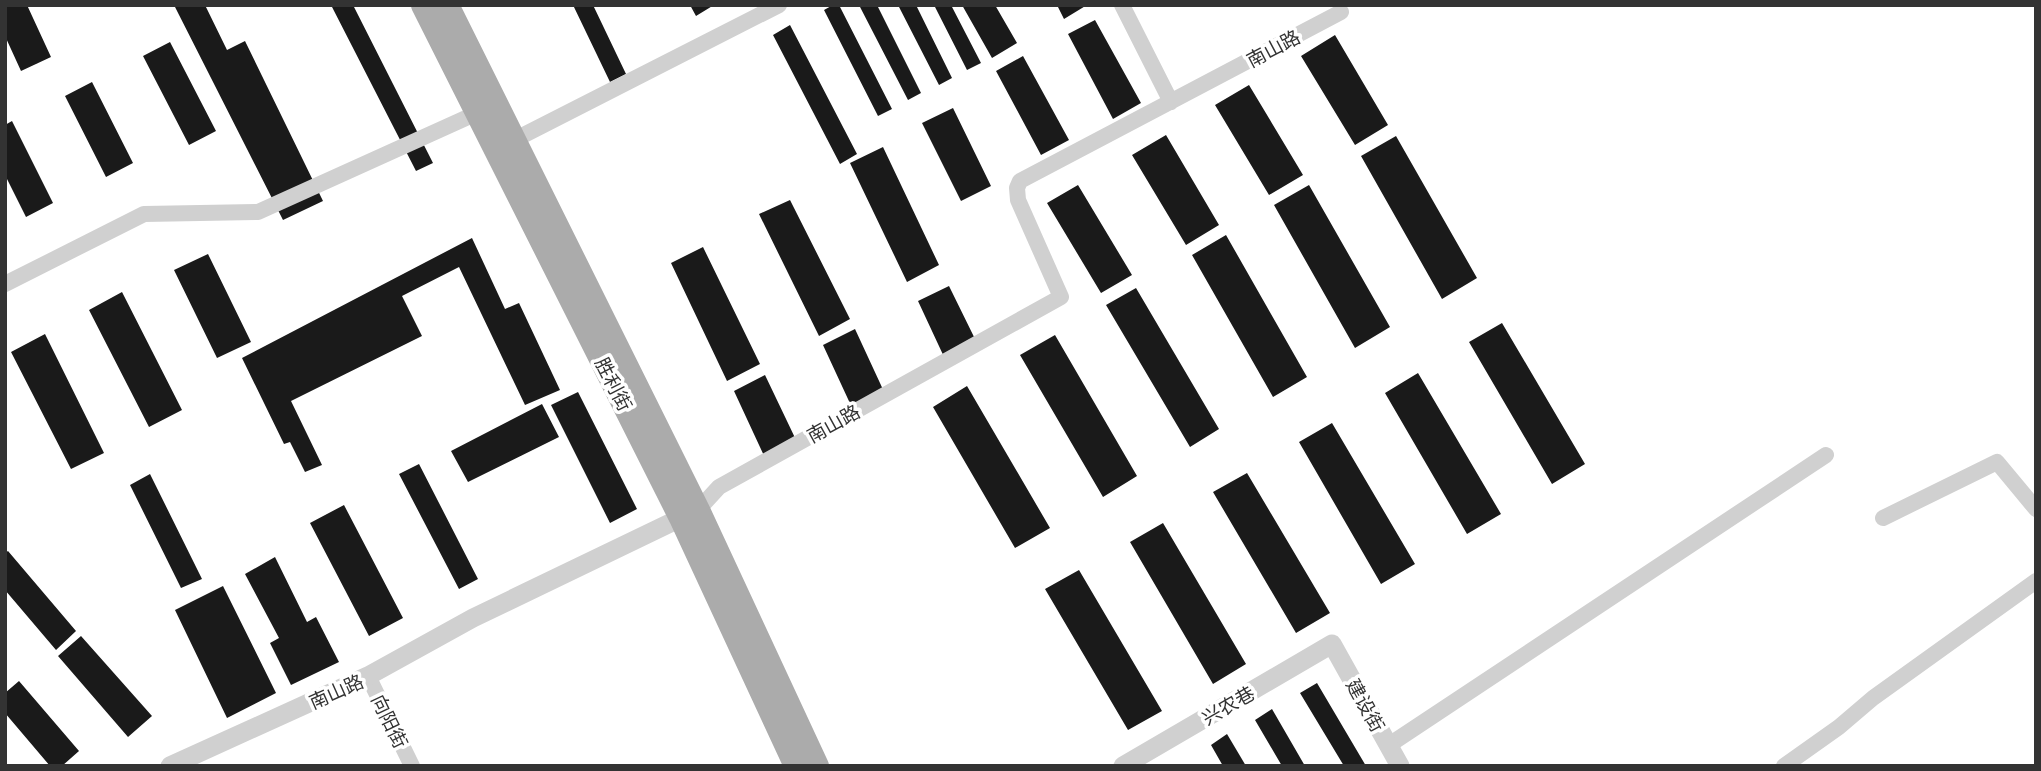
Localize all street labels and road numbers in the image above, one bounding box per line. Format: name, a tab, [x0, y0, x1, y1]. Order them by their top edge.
street label: 南山路	[1242, 24, 1304, 72]
street label: 胜利街	[591, 353, 637, 415]
street label: 南山路	[802, 399, 864, 447]
street label: 南山路	[305, 669, 367, 713]
street label: 建设街	[1342, 674, 1390, 736]
street label: 兴农巷	[1198, 681, 1258, 729]
street label: 向阳街	[367, 690, 413, 752]

